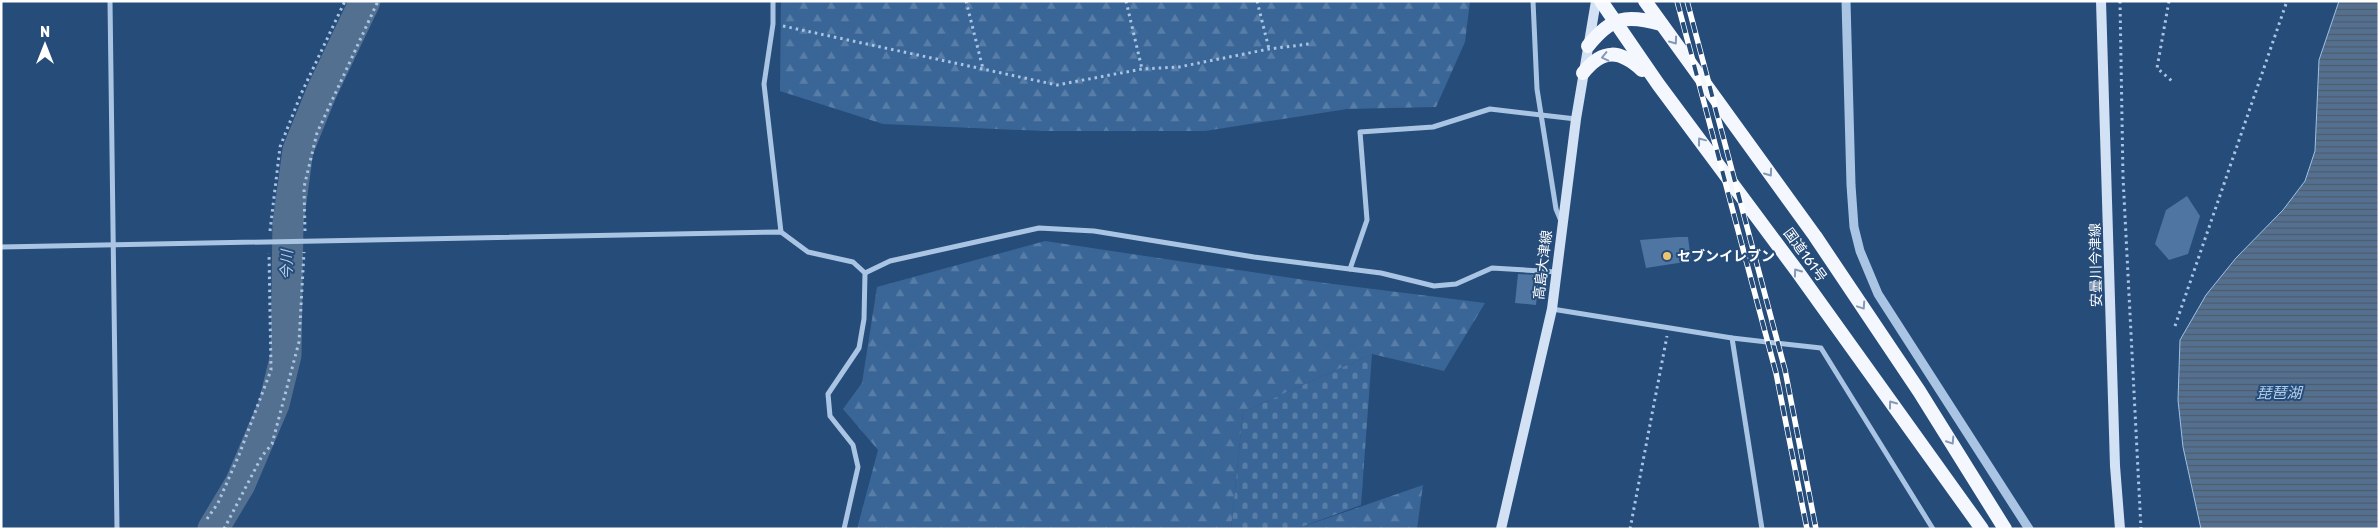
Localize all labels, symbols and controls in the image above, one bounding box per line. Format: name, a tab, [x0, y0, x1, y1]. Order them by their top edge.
north arrow	[20, 20, 70, 70]
text: N	[40, 24, 50, 41]
one-way arrow	[1668, 35, 1677, 45]
one-way arrow	[1601, 51, 1609, 62]
one-way arrow	[1698, 138, 1706, 147]
one-way arrow	[1763, 167, 1772, 176]
street label: 安曇川今津線	[2087, 223, 2105, 307]
street label: 国道161号	[1780, 225, 1830, 285]
street label: 高島大津線	[1530, 229, 1556, 301]
water label: 今川	[278, 248, 296, 280]
place label: セブンイレブン	[1677, 248, 1775, 265]
marker: セブンイレブン	[1661, 250, 1673, 262]
one-way arrow	[1794, 268, 1803, 278]
one-way arrow	[1855, 301, 1865, 310]
water label: 琵琶湖	[2256, 384, 2303, 402]
one-way arrow	[1889, 400, 1898, 410]
one-way arrow	[1945, 436, 1955, 445]

